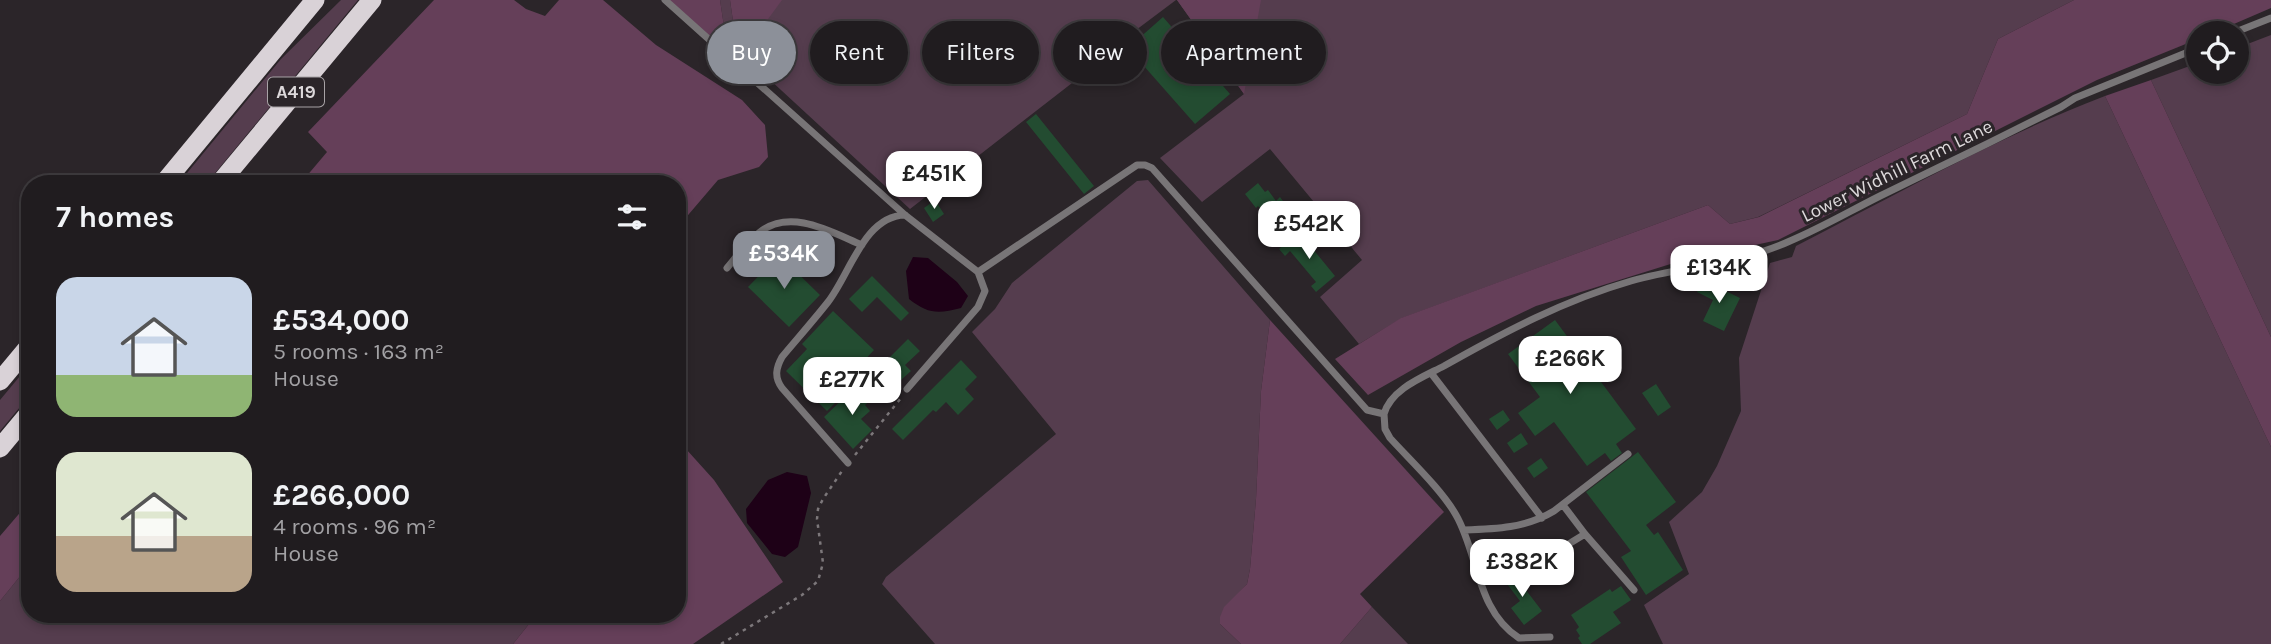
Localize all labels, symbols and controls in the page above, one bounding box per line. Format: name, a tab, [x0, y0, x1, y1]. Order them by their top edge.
chip: Buy	[707, 21, 796, 84]
chip: Rent	[810, 21, 908, 84]
chip: Filters	[922, 21, 1039, 84]
chip: New	[1053, 21, 1147, 84]
chip: Apartment	[1161, 21, 1326, 84]
map controls	[2186, 21, 2249, 84]
button: locate	[2186, 21, 2249, 84]
road number: A419	[268, 78, 324, 106]
street label: Lower Widhill Farm Lane	[1798, 115, 1996, 227]
pin: £451K	[885, 152, 983, 211]
text: £451K	[902, 160, 966, 187]
icon: filters	[613, 198, 651, 236]
text: 7 homes	[56, 199, 174, 235]
pin: £542K	[1260, 202, 1358, 261]
text: £542K	[1274, 210, 1344, 237]
pin: £534K	[735, 232, 833, 291]
text: £534K	[749, 240, 819, 267]
pin: £134K	[1670, 246, 1768, 305]
text: £134K	[1686, 254, 1752, 281]
text: £534,000	[273, 302, 410, 338]
icon: home	[112, 305, 196, 389]
pin: £266K	[1521, 336, 1619, 396]
text: 5 rooms · 163 m²	[273, 338, 444, 365]
text: £266K	[1535, 345, 1605, 372]
pin: £277K	[803, 358, 901, 417]
text: House	[273, 365, 339, 392]
text: £277K	[819, 366, 885, 393]
text: £266,000	[273, 477, 410, 513]
icon: home	[112, 480, 196, 564]
text: 4 rooms · 96 m²	[273, 513, 436, 540]
text: House	[273, 540, 339, 567]
pin: £382K	[1473, 540, 1571, 599]
text: £382K	[1486, 548, 1558, 575]

